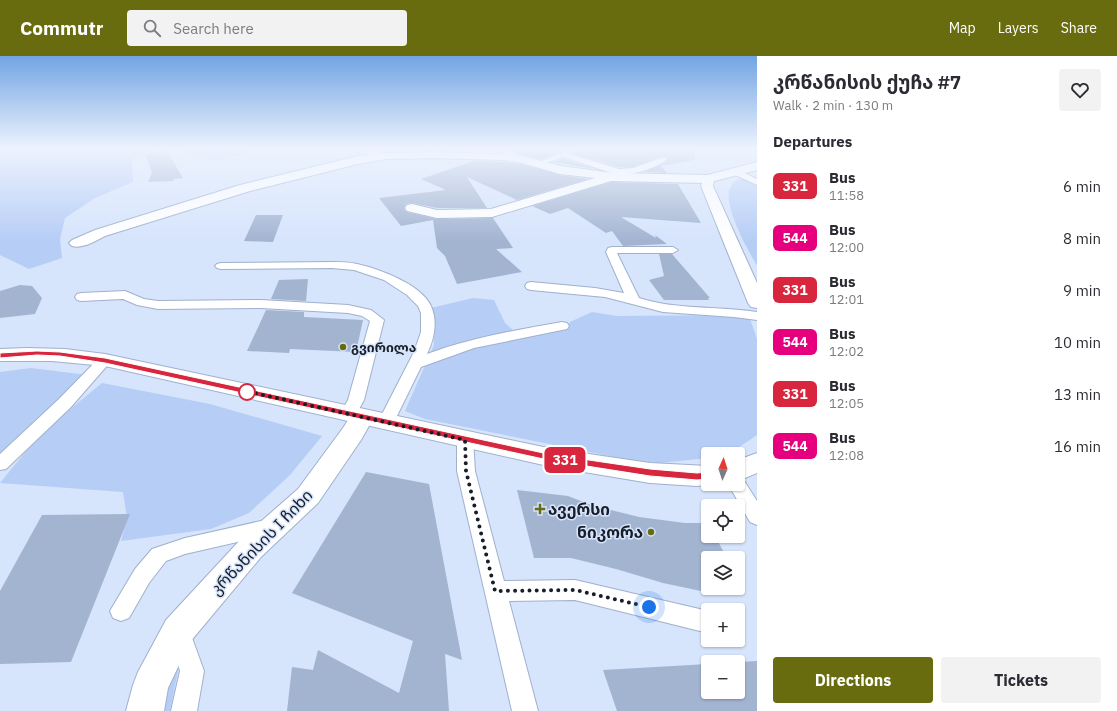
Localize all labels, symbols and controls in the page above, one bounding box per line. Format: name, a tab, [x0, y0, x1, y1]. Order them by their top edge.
search box	[127, 10, 407, 46]
text: Commutr	[20, 16, 103, 40]
icon: search	[141, 17, 163, 39]
text: Search here	[173, 19, 254, 38]
text: Map	[949, 19, 976, 37]
text: Layers	[998, 19, 1039, 37]
text: Share	[1061, 19, 1097, 37]
button: heart	[1059, 69, 1101, 111]
text: კრწანისის ქუჩა #7	[773, 70, 961, 94]
text: Walk · 2 min · 130 m	[773, 97, 893, 114]
text: Departures	[773, 132, 852, 151]
text: Bus	[829, 168, 856, 187]
text: 331	[782, 177, 808, 195]
text: 6 min	[1063, 177, 1101, 196]
text: 11:58	[829, 187, 864, 204]
text: Bus	[829, 220, 856, 239]
text: 544	[782, 229, 808, 247]
text: 8 min	[1063, 229, 1101, 248]
text: 12:00	[829, 239, 864, 256]
text: Bus	[829, 272, 856, 291]
text: 331	[782, 281, 808, 299]
text: 9 min	[1063, 281, 1101, 300]
text: 12:01	[829, 291, 864, 308]
text: Bus	[829, 324, 856, 343]
text: 544	[782, 333, 808, 351]
text: 10 min	[1054, 333, 1101, 352]
place label: გვირილა	[351, 339, 416, 356]
marker: გვირილა	[338, 342, 348, 352]
text: 12:02	[829, 343, 864, 360]
text: Bus	[829, 376, 856, 395]
unlabelled marker	[238, 383, 256, 401]
text: 331	[782, 385, 808, 403]
text: 13 min	[1054, 385, 1101, 404]
text: 12:05	[829, 395, 864, 412]
text: Bus	[829, 428, 856, 447]
text: 544	[782, 437, 808, 455]
text: 16 min	[1054, 437, 1101, 456]
line badge: 331	[542, 447, 588, 473]
north arrow	[701, 447, 745, 491]
map controls	[701, 447, 745, 699]
text: 12:08	[829, 447, 864, 464]
text: 331	[552, 451, 578, 469]
street label: კრწანისის I ჩიხი	[205, 485, 317, 599]
place label: ავერსი	[548, 499, 610, 519]
button: locate	[701, 499, 745, 543]
marker: ავერსი	[535, 504, 545, 514]
place label: ნიკორა	[577, 522, 643, 542]
marker: ნიკორა	[646, 527, 656, 537]
button: layers	[701, 551, 745, 595]
your location	[639, 597, 659, 617]
button: +	[701, 603, 745, 647]
button: −	[701, 655, 745, 699]
button: Directions	[773, 657, 933, 703]
button: Tickets	[941, 657, 1101, 703]

